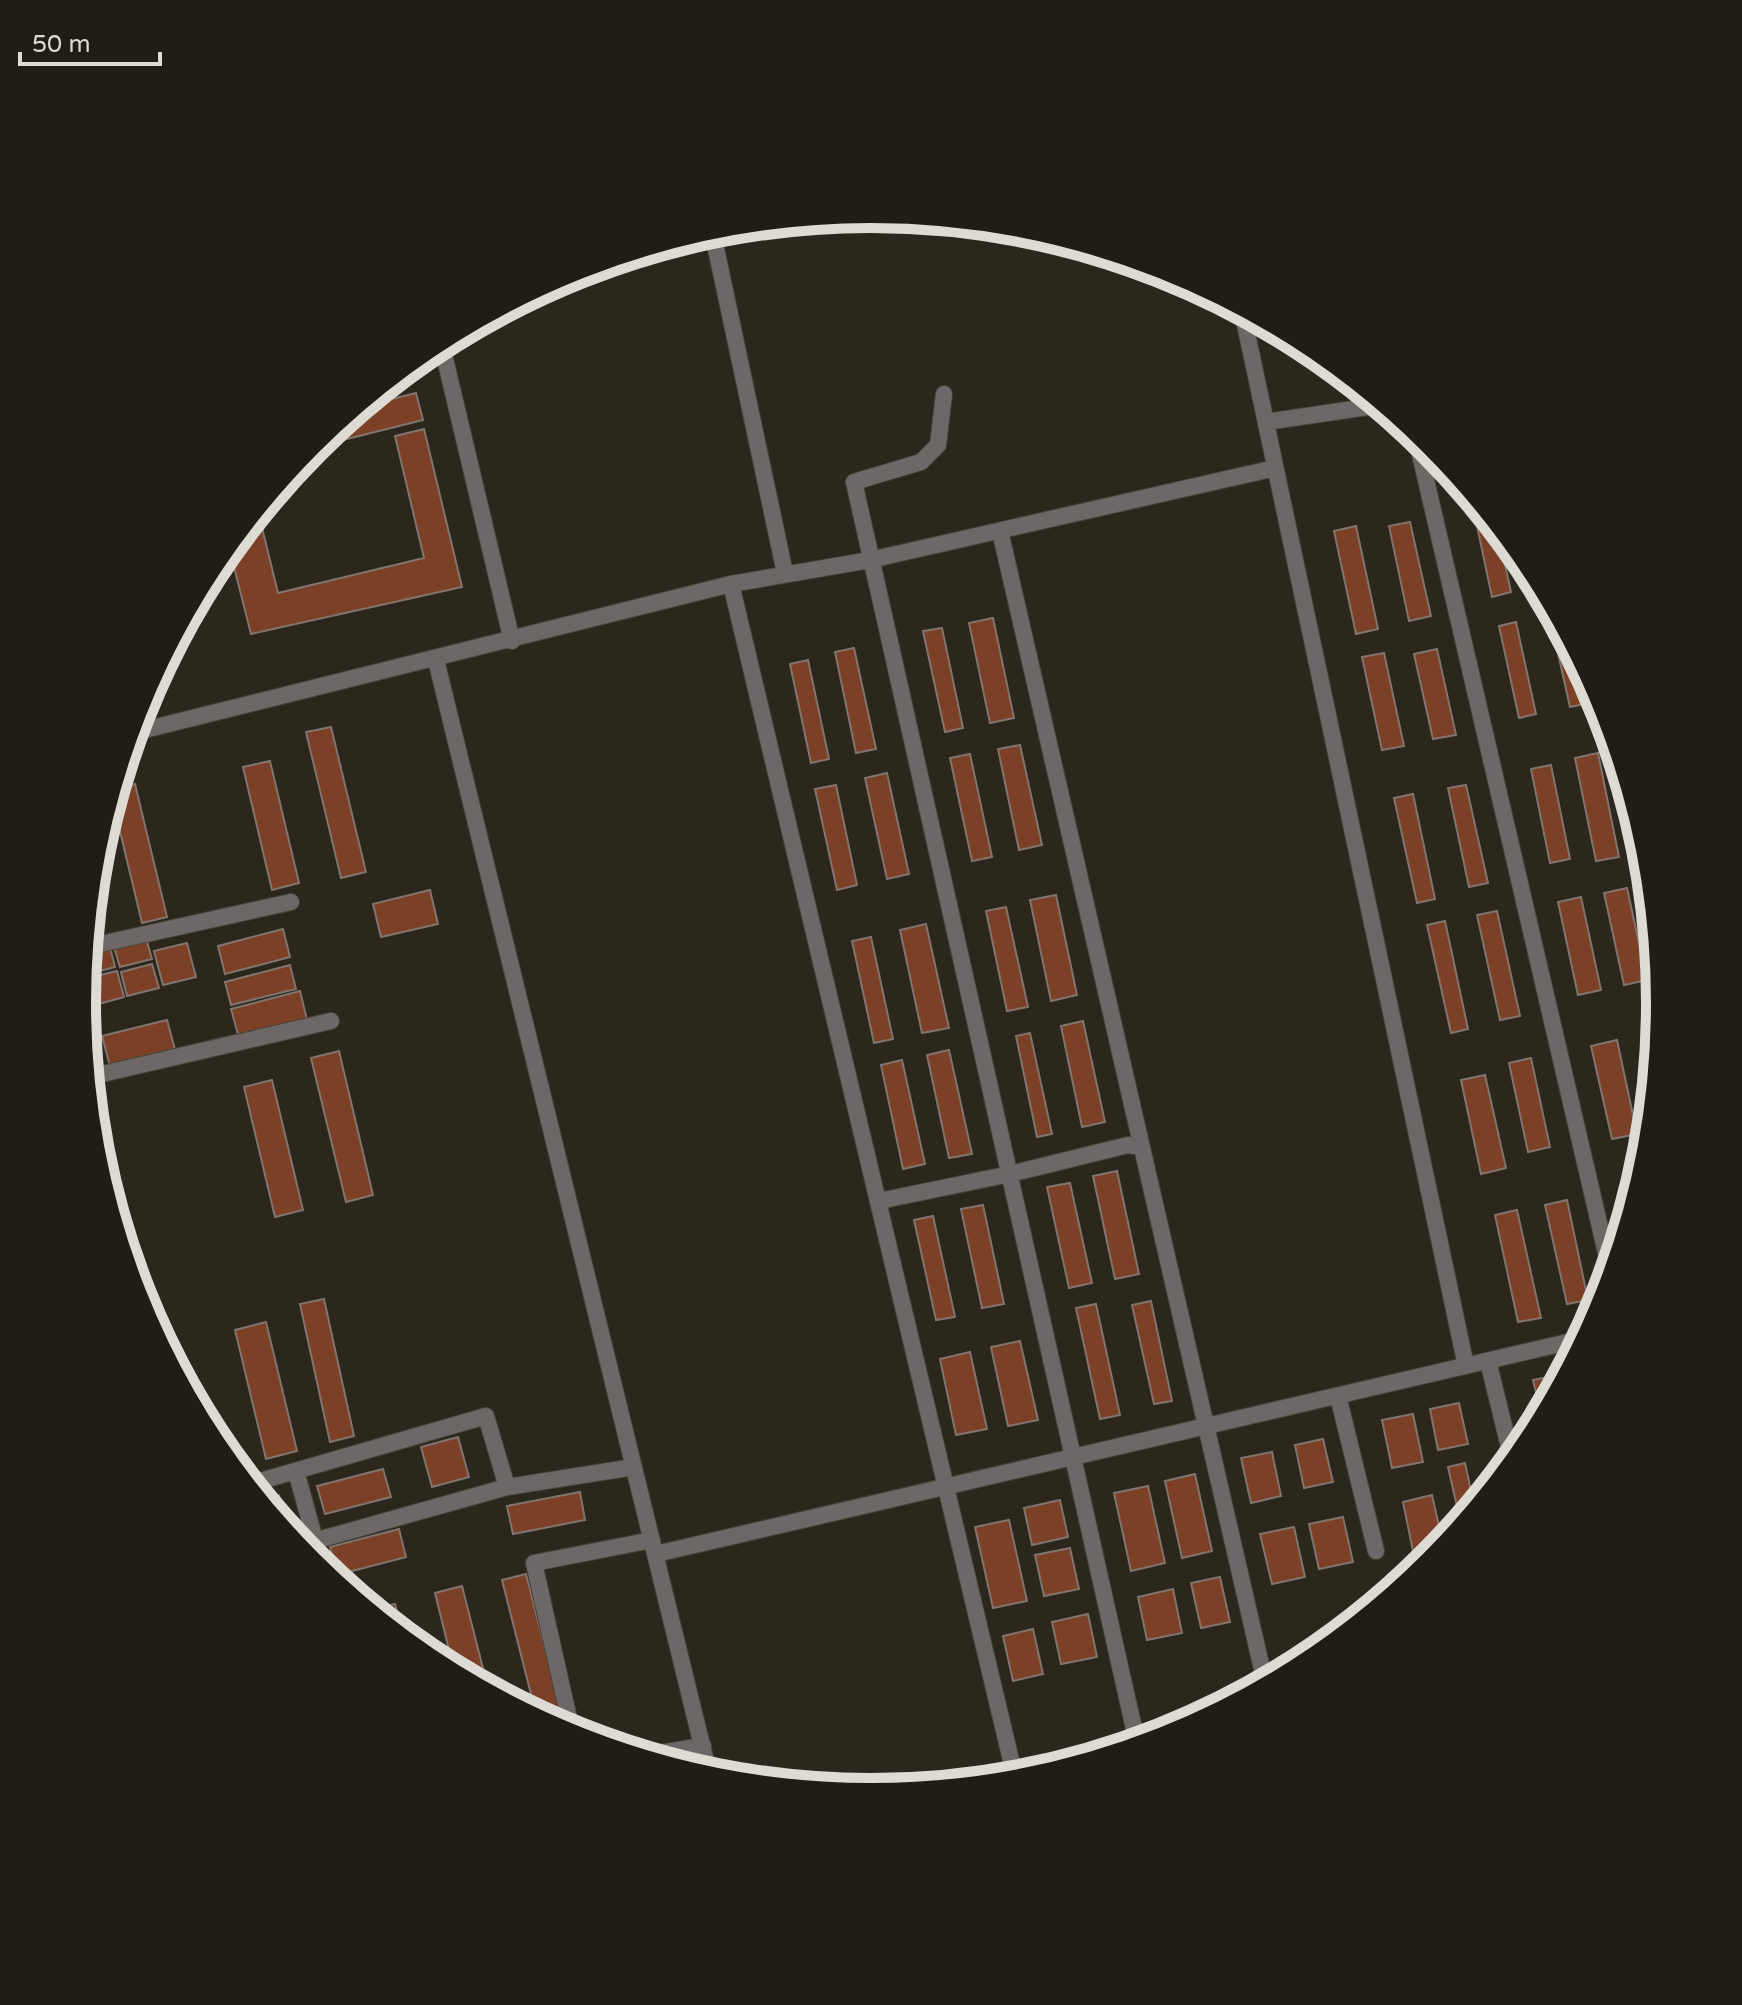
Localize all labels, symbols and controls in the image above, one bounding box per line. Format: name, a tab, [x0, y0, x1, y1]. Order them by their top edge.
scale bar	[20, 16, 160, 66]
text: 50 m	[32, 30, 90, 59]

